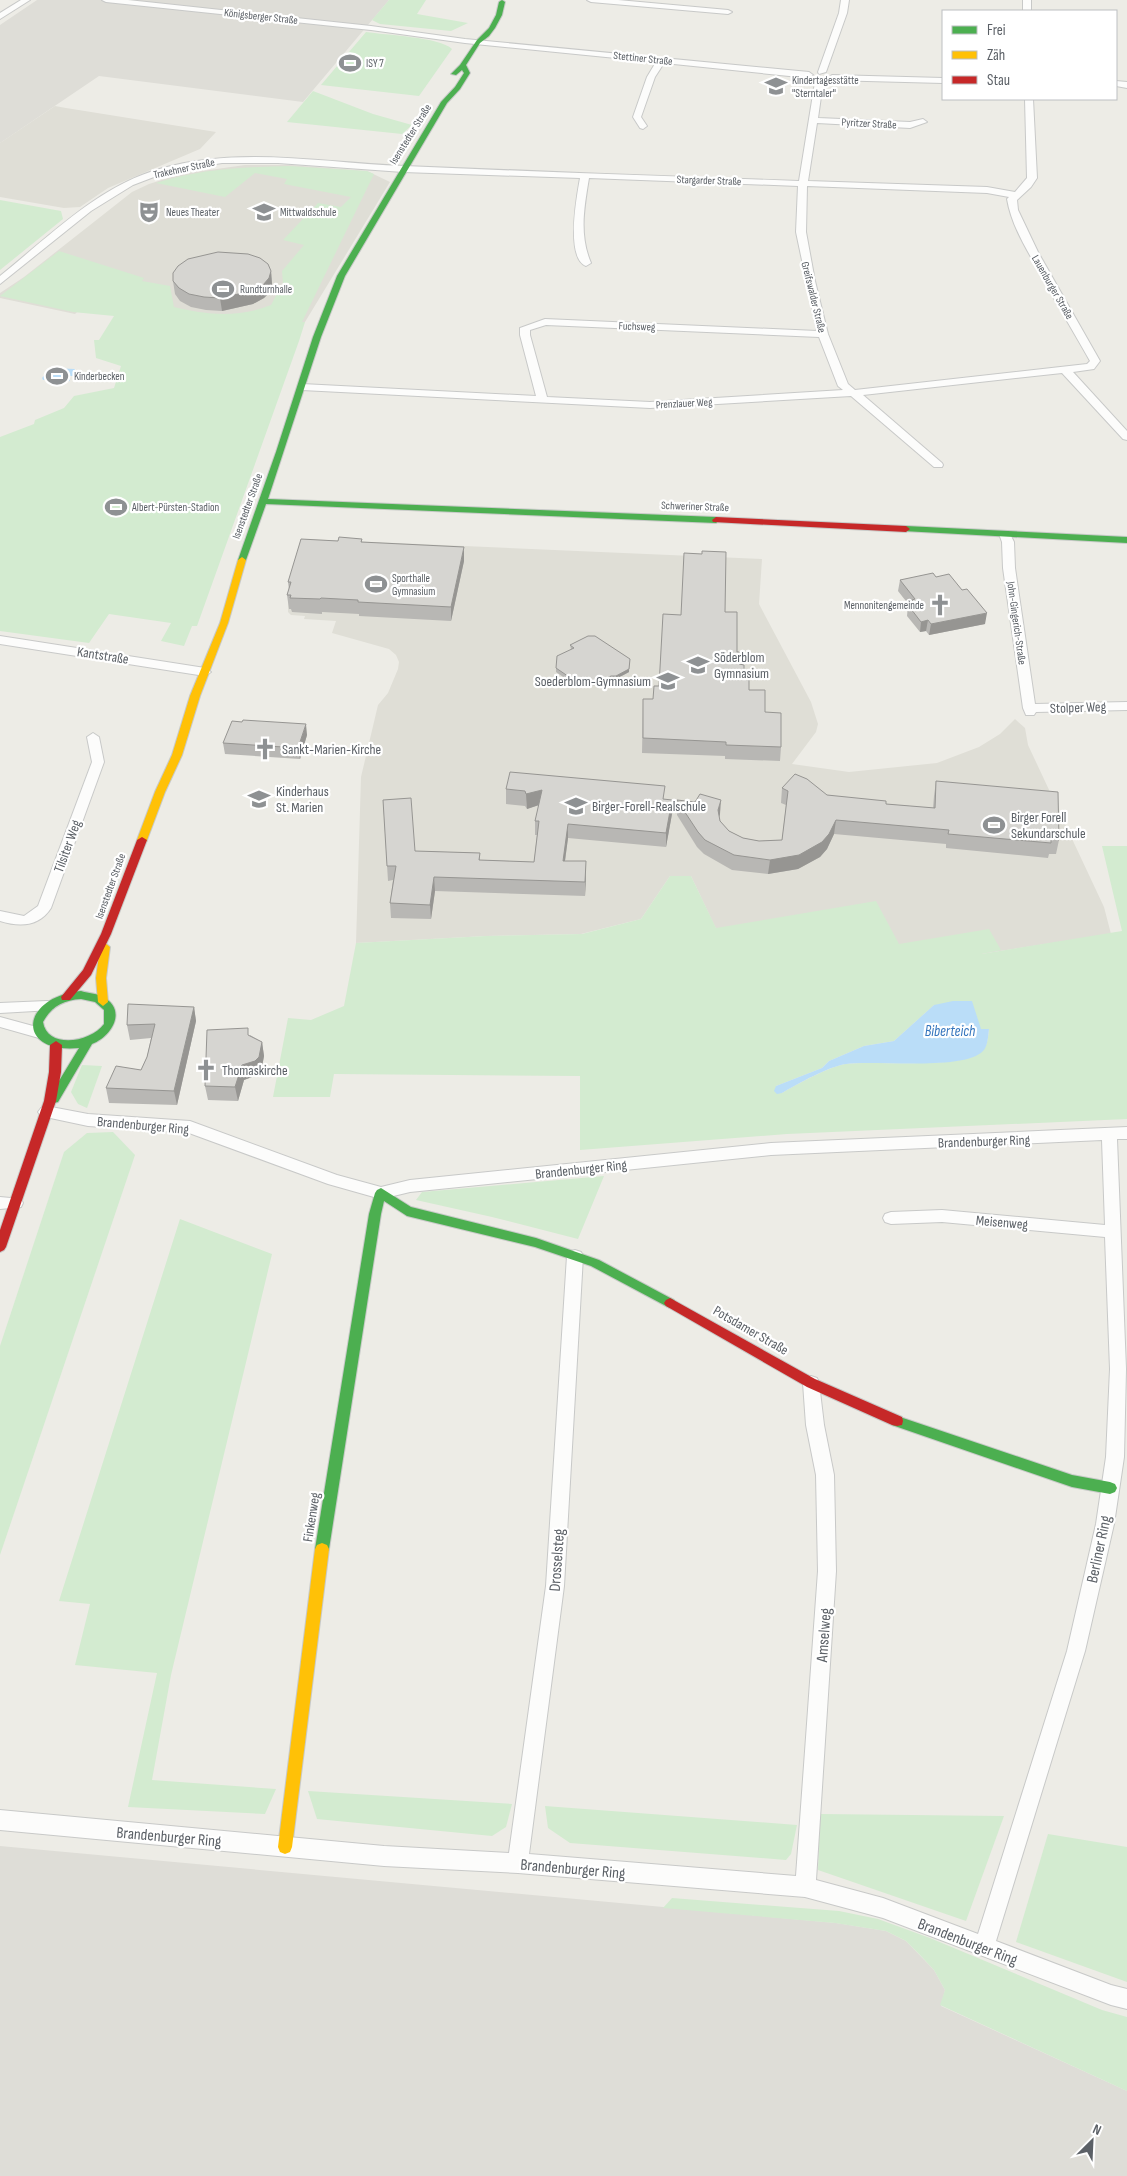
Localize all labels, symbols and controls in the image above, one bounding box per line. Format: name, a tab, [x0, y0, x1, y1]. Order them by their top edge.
street label: Königsberger Straße	[223, 6, 299, 27]
legend	[942, 10, 1117, 100]
text: Frei	[987, 21, 1006, 40]
text: Zäh	[987, 46, 1005, 65]
street label: Stettiner Straße	[613, 49, 673, 68]
sports icon: ISY 7	[337, 50, 363, 76]
place label: ISY 7	[366, 57, 384, 70]
text: Stau	[987, 71, 1010, 90]
school or university icon: Kindertagesstätte "Sterntaler"	[763, 73, 789, 99]
place label: Kindertagesstätte "Sterntaler"	[792, 74, 859, 100]
street label: Isenstedter Straße	[387, 102, 434, 167]
street label: Pyritzer Straße	[841, 116, 897, 131]
street label: Trakehner Straße	[152, 156, 216, 181]
street label: Stargarder Straße	[676, 173, 742, 188]
theatre icon: Neues Theater	[136, 199, 162, 225]
school or university icon: Mittwaldschule	[251, 199, 277, 225]
place label: Neues Theater	[166, 206, 219, 219]
place label: Mittwaldschule	[280, 206, 336, 219]
street label: Lauenburger Straße	[1029, 253, 1076, 322]
street label: Greifswalder Straße	[798, 260, 829, 334]
sports icon: Rundturnhalle	[210, 276, 236, 302]
place label: Rundturnhalle	[240, 283, 292, 296]
street label: Fuchsweg	[618, 319, 656, 334]
sports icon: Kinderbecken	[44, 363, 70, 389]
place label: Kinderbecken	[74, 370, 125, 383]
street label: Prenzlauer Weg	[655, 395, 713, 411]
street label: Isenstedter Straße	[230, 472, 265, 541]
sports icon: Albert-Pürsten-Stadion	[103, 494, 129, 520]
street label: Schweriner Straße	[661, 499, 729, 514]
place label: Albert-Pürsten-Stadion	[131, 501, 220, 514]
sports icon: Sporthalle Gymnasium	[363, 571, 389, 597]
place label: Sporthalle Gymnasium	[392, 572, 435, 598]
street label: John-Gingerich-Straße	[1004, 580, 1029, 666]
church icon: Mennonitengemeinde	[927, 592, 953, 618]
place label: Mennonitengemeinde	[844, 599, 924, 612]
street label: Kantstraße	[76, 643, 130, 668]
place label: Söderblom Gymnasium	[714, 649, 769, 682]
school or university icon: Söderblom Gymnasium	[685, 652, 711, 678]
school or university icon: Soederblom-Gymnasium	[655, 668, 681, 694]
place label: Soederblom-Gymnasium	[535, 673, 651, 690]
street label: Stolper Weg	[1050, 698, 1107, 717]
church icon: Sankt-Marien-Kirche	[252, 736, 278, 762]
place label: Sankt-Marien-Kirche	[282, 741, 381, 758]
place label: Kinderhaus St. Marien	[276, 783, 329, 816]
school or university icon: Kinderhaus St. Marien	[246, 786, 272, 812]
school or university icon: Birger-Forell-Realschule	[563, 793, 589, 819]
place label: Birger-Forell-Realschule	[592, 798, 706, 815]
place label: Birger Forell Sekundarschule	[1011, 809, 1086, 842]
sports icon: Birger Forell Sekundarschule	[981, 812, 1007, 838]
street label: Tilsiter Weg	[50, 817, 85, 875]
street label: Isenstedter Straße	[93, 852, 128, 921]
water label: Biberteich	[925, 1022, 975, 1041]
church icon: Thomaskirche	[193, 1057, 219, 1083]
place label: Thomaskirche	[222, 1062, 288, 1079]
street label: Brandenburger Ring	[96, 1113, 190, 1138]
street label: Brandenburger Ring	[938, 1131, 1031, 1152]
street label: Brandenburger Ring	[534, 1156, 628, 1183]
street label: Meisenweg	[975, 1212, 1029, 1233]
street label: Potsdamer Straße	[710, 1302, 791, 1359]
street label: Finkenweg	[299, 1491, 324, 1543]
street label: Berliner Ring	[1083, 1514, 1116, 1585]
street label: Drosselsteg	[546, 1528, 569, 1592]
street label: Amselweg	[813, 1607, 836, 1664]
street label: Brandenburger Ring	[116, 1823, 222, 1852]
street label: Brandenburger Ring	[520, 1855, 626, 1884]
street label: Brandenburger Ring	[915, 1915, 1020, 1970]
north arrow	[1067, 2116, 1117, 2166]
text: N	[1090, 2120, 1104, 2139]

